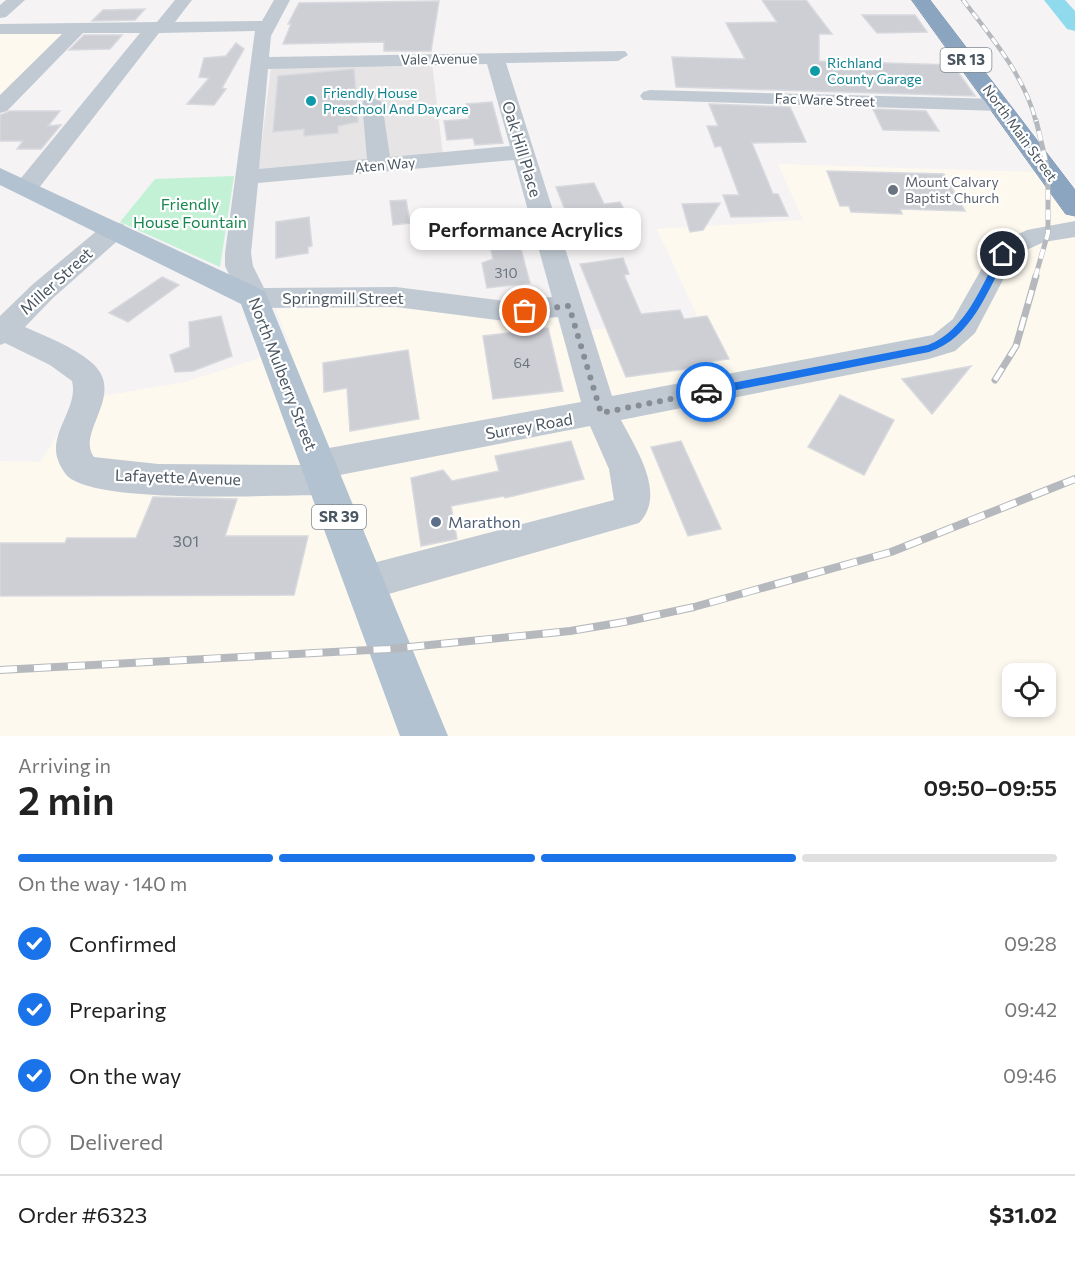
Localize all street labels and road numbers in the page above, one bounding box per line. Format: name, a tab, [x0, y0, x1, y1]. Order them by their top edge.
road number: SR 13	[940, 48, 992, 72]
street label: Vale Avenue	[401, 49, 477, 68]
street label: North Main Street	[980, 81, 1061, 185]
street label: Fac Ware Street	[774, 89, 876, 110]
street label: Oak Hill Place	[499, 99, 546, 199]
street label: Aten Way	[354, 153, 416, 176]
street label: Miller Street	[16, 243, 96, 318]
street label: Springmill Street	[282, 288, 404, 307]
street label: North Mulberry Street	[246, 295, 322, 453]
street label: Surrey Road	[484, 409, 574, 442]
street label: Lafayette Avenue	[115, 465, 241, 488]
road number: SR 39	[312, 505, 366, 529]

